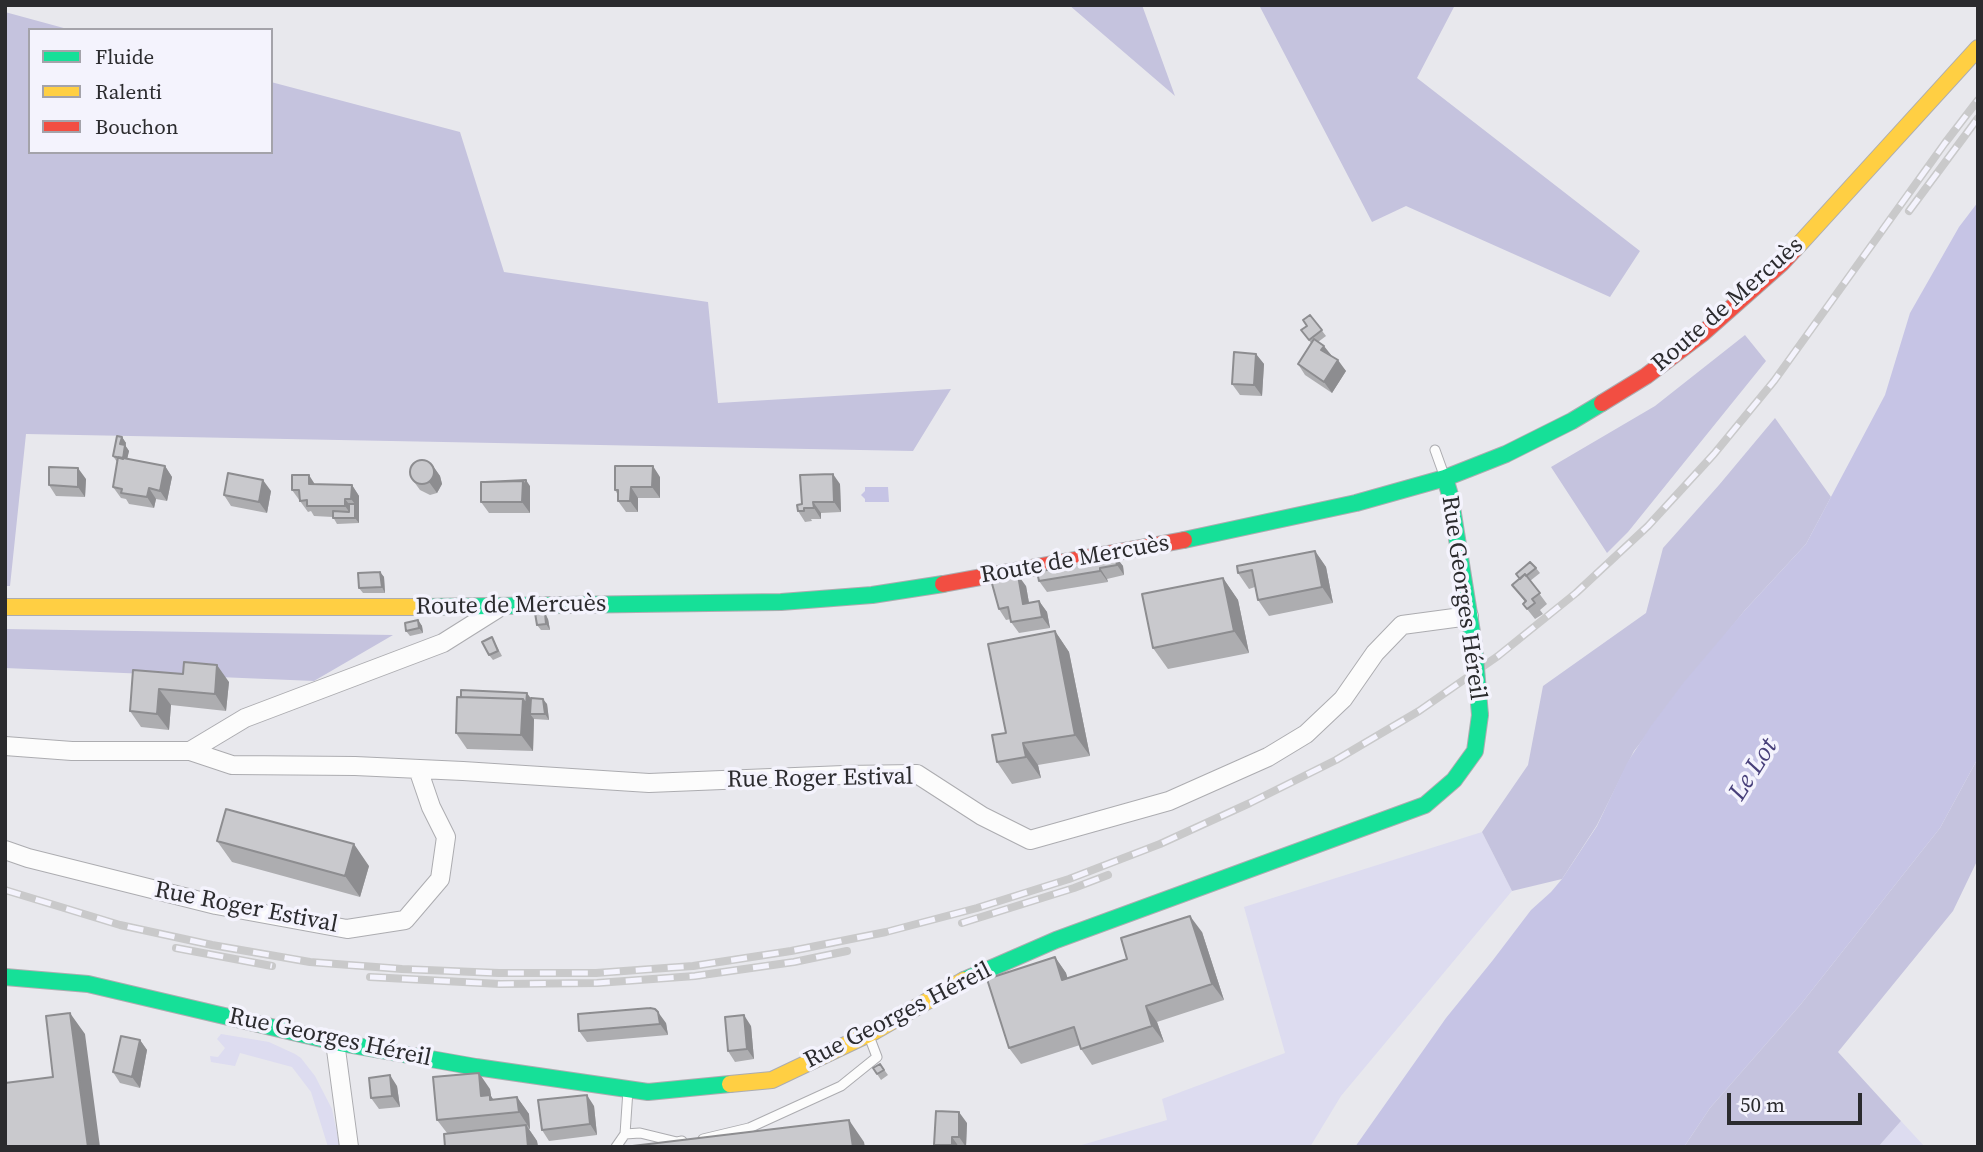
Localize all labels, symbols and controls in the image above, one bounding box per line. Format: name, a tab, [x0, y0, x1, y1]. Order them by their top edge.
legend	[28, 28, 273, 154]
text: Fluide	[95, 42, 154, 71]
text: Ralenti	[95, 77, 162, 106]
text: Bouchon	[95, 112, 178, 141]
street label: Route de Mercuès	[1647, 232, 1809, 378]
street label: Rue Georges Héreil	[1434, 494, 1492, 702]
street label: Route de Mercuès	[979, 529, 1171, 591]
street label: Route de Mercuès	[415, 590, 607, 622]
water label: Le Lot	[1723, 733, 1785, 807]
street label: Rue Roger Estival	[727, 763, 913, 795]
street label: Rue Roger Estival	[152, 876, 340, 940]
street label: Rue Georges Héreil	[800, 956, 996, 1076]
street label: Rue Georges Héreil	[226, 1002, 434, 1074]
scale bar	[1731, 1078, 1866, 1122]
text: 50 m	[1740, 1090, 1785, 1119]

